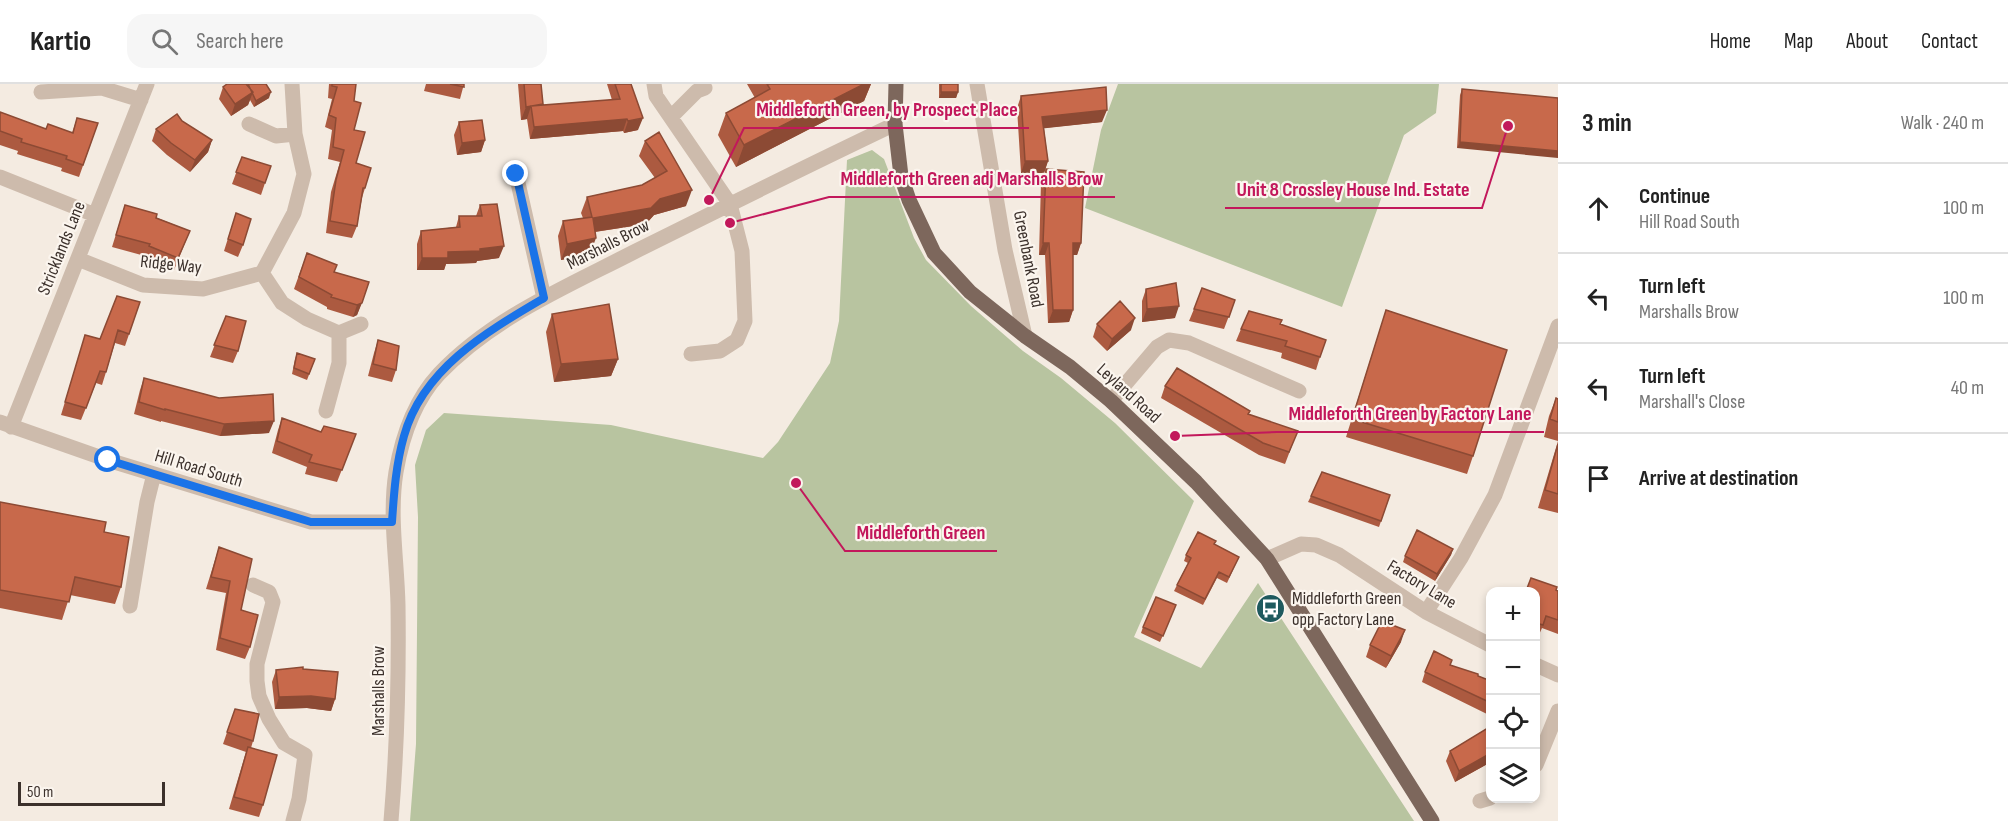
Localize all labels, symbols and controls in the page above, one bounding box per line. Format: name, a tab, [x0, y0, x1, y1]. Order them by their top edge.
search box	[127, 14, 547, 68]
text: Kartio	[30, 25, 91, 58]
icon: search	[148, 25, 181, 58]
text: Search here	[196, 28, 284, 55]
text: Home	[1710, 29, 1751, 54]
text: Map	[1784, 29, 1813, 54]
text: About	[1846, 29, 1888, 54]
text: Contact	[1921, 29, 1978, 54]
callout: Middleforth Green, by Prospect Place	[744, 90, 1029, 128]
text: Middleforth Green, by Prospect Place	[756, 98, 1018, 122]
text: 3 min	[1582, 108, 1632, 139]
text: Walk · 240 m	[1901, 111, 1984, 135]
callout: Middleforth Green adj Marshalls Brow	[829, 159, 1115, 197]
route end	[502, 160, 528, 186]
text: Middleforth Green adj Marshalls Brow	[841, 167, 1103, 191]
callout: Unit 8 Crossley House Ind. Estate	[1225, 170, 1482, 208]
text: Unit 8 Crossley House Ind. Estate	[1237, 178, 1469, 202]
text: Continue	[1639, 183, 1710, 210]
icon: ahead	[1582, 192, 1615, 225]
text: 100 m	[1943, 196, 1984, 220]
street label: Stricklands Lane	[33, 198, 90, 298]
street label: Greenbank Road	[1009, 209, 1048, 309]
text: Hill Road South	[1639, 210, 1740, 234]
street label: Marshalls Brow	[563, 215, 653, 274]
street label: Ridge Way	[139, 251, 203, 278]
text: Turn left	[1639, 273, 1705, 300]
icon: left	[1582, 282, 1615, 315]
text: 100 m	[1943, 286, 1984, 310]
text: Marshalls Brow	[1639, 300, 1739, 324]
street label: Leyland Road	[1092, 359, 1165, 428]
text: Turn left	[1639, 363, 1705, 390]
icon: left	[1582, 372, 1615, 405]
text: 40 m	[1951, 376, 1984, 400]
text: Marshall's Close	[1639, 390, 1745, 414]
callout: Middleforth Green by Factory Lane	[1277, 394, 1544, 432]
text: Middleforth Green by Factory Lane	[1289, 402, 1531, 426]
street label: Hill Road South	[152, 445, 245, 492]
route start	[94, 446, 120, 472]
icon: arrive	[1582, 462, 1615, 495]
text: Arrive at destination	[1639, 465, 1798, 492]
callout: Middleforth Green	[845, 513, 997, 551]
text: Middleforth Green	[857, 521, 985, 545]
street label: Factory Lane	[1383, 556, 1460, 613]
map controls	[1486, 587, 1540, 803]
button: +	[1486, 587, 1540, 641]
place label: Middleforth Green opp Factory Lane	[1292, 588, 1401, 630]
bus stop icon: Middleforth Green opp Factory Lane	[1255, 592, 1287, 624]
button: −	[1486, 641, 1540, 695]
street label: Marshalls Brow	[368, 646, 389, 736]
button: locate	[1486, 695, 1540, 749]
button: layers	[1486, 749, 1540, 803]
scale bar	[18, 779, 165, 806]
text: 50 m	[27, 783, 53, 802]

